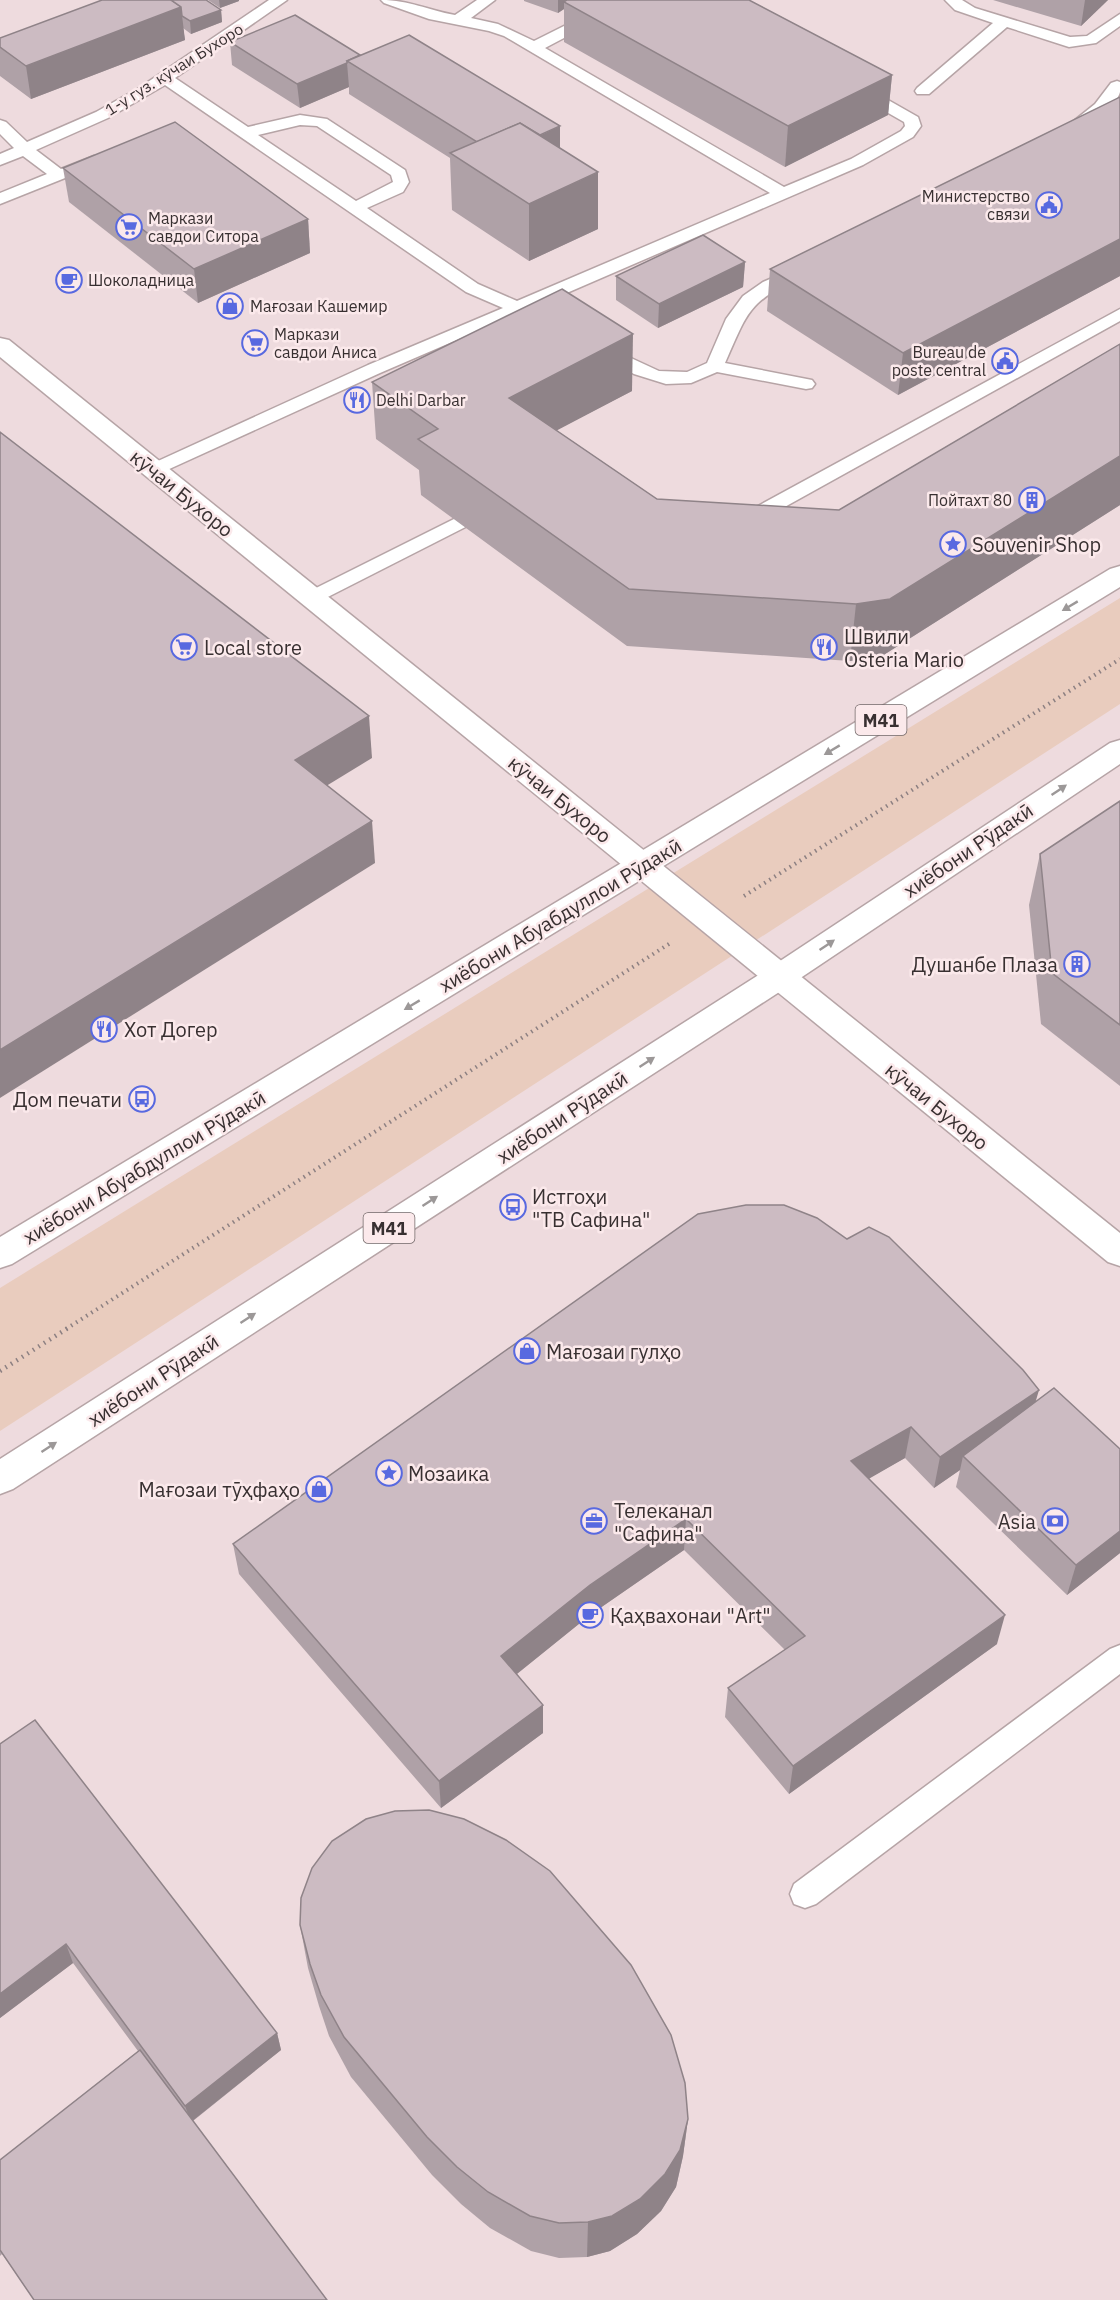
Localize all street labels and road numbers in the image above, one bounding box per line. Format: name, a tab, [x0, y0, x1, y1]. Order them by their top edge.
street label: 1-у гуз. кӯчаи Бухоро	[101, 18, 247, 120]
street label: кӯчаи Бухоро	[125, 443, 239, 543]
road number: M41	[856, 705, 906, 735]
street label: кӯчаи Бухоро	[503, 749, 617, 849]
street label: хиёбони Рӯдакӣ	[898, 797, 1038, 903]
street label: хиёбони Абуабдуллои Рӯдакӣ	[434, 832, 686, 998]
street label: кӯчаи Бухоро	[880, 1056, 994, 1156]
street label: хиёбони Рӯдакӣ	[491, 1065, 633, 1169]
street label: хиёбони Абуабдуллои Рӯдакӣ	[18, 1084, 270, 1250]
road number: M41	[364, 1213, 414, 1243]
street label: хиёбони Рӯдакӣ	[82, 1328, 224, 1432]

